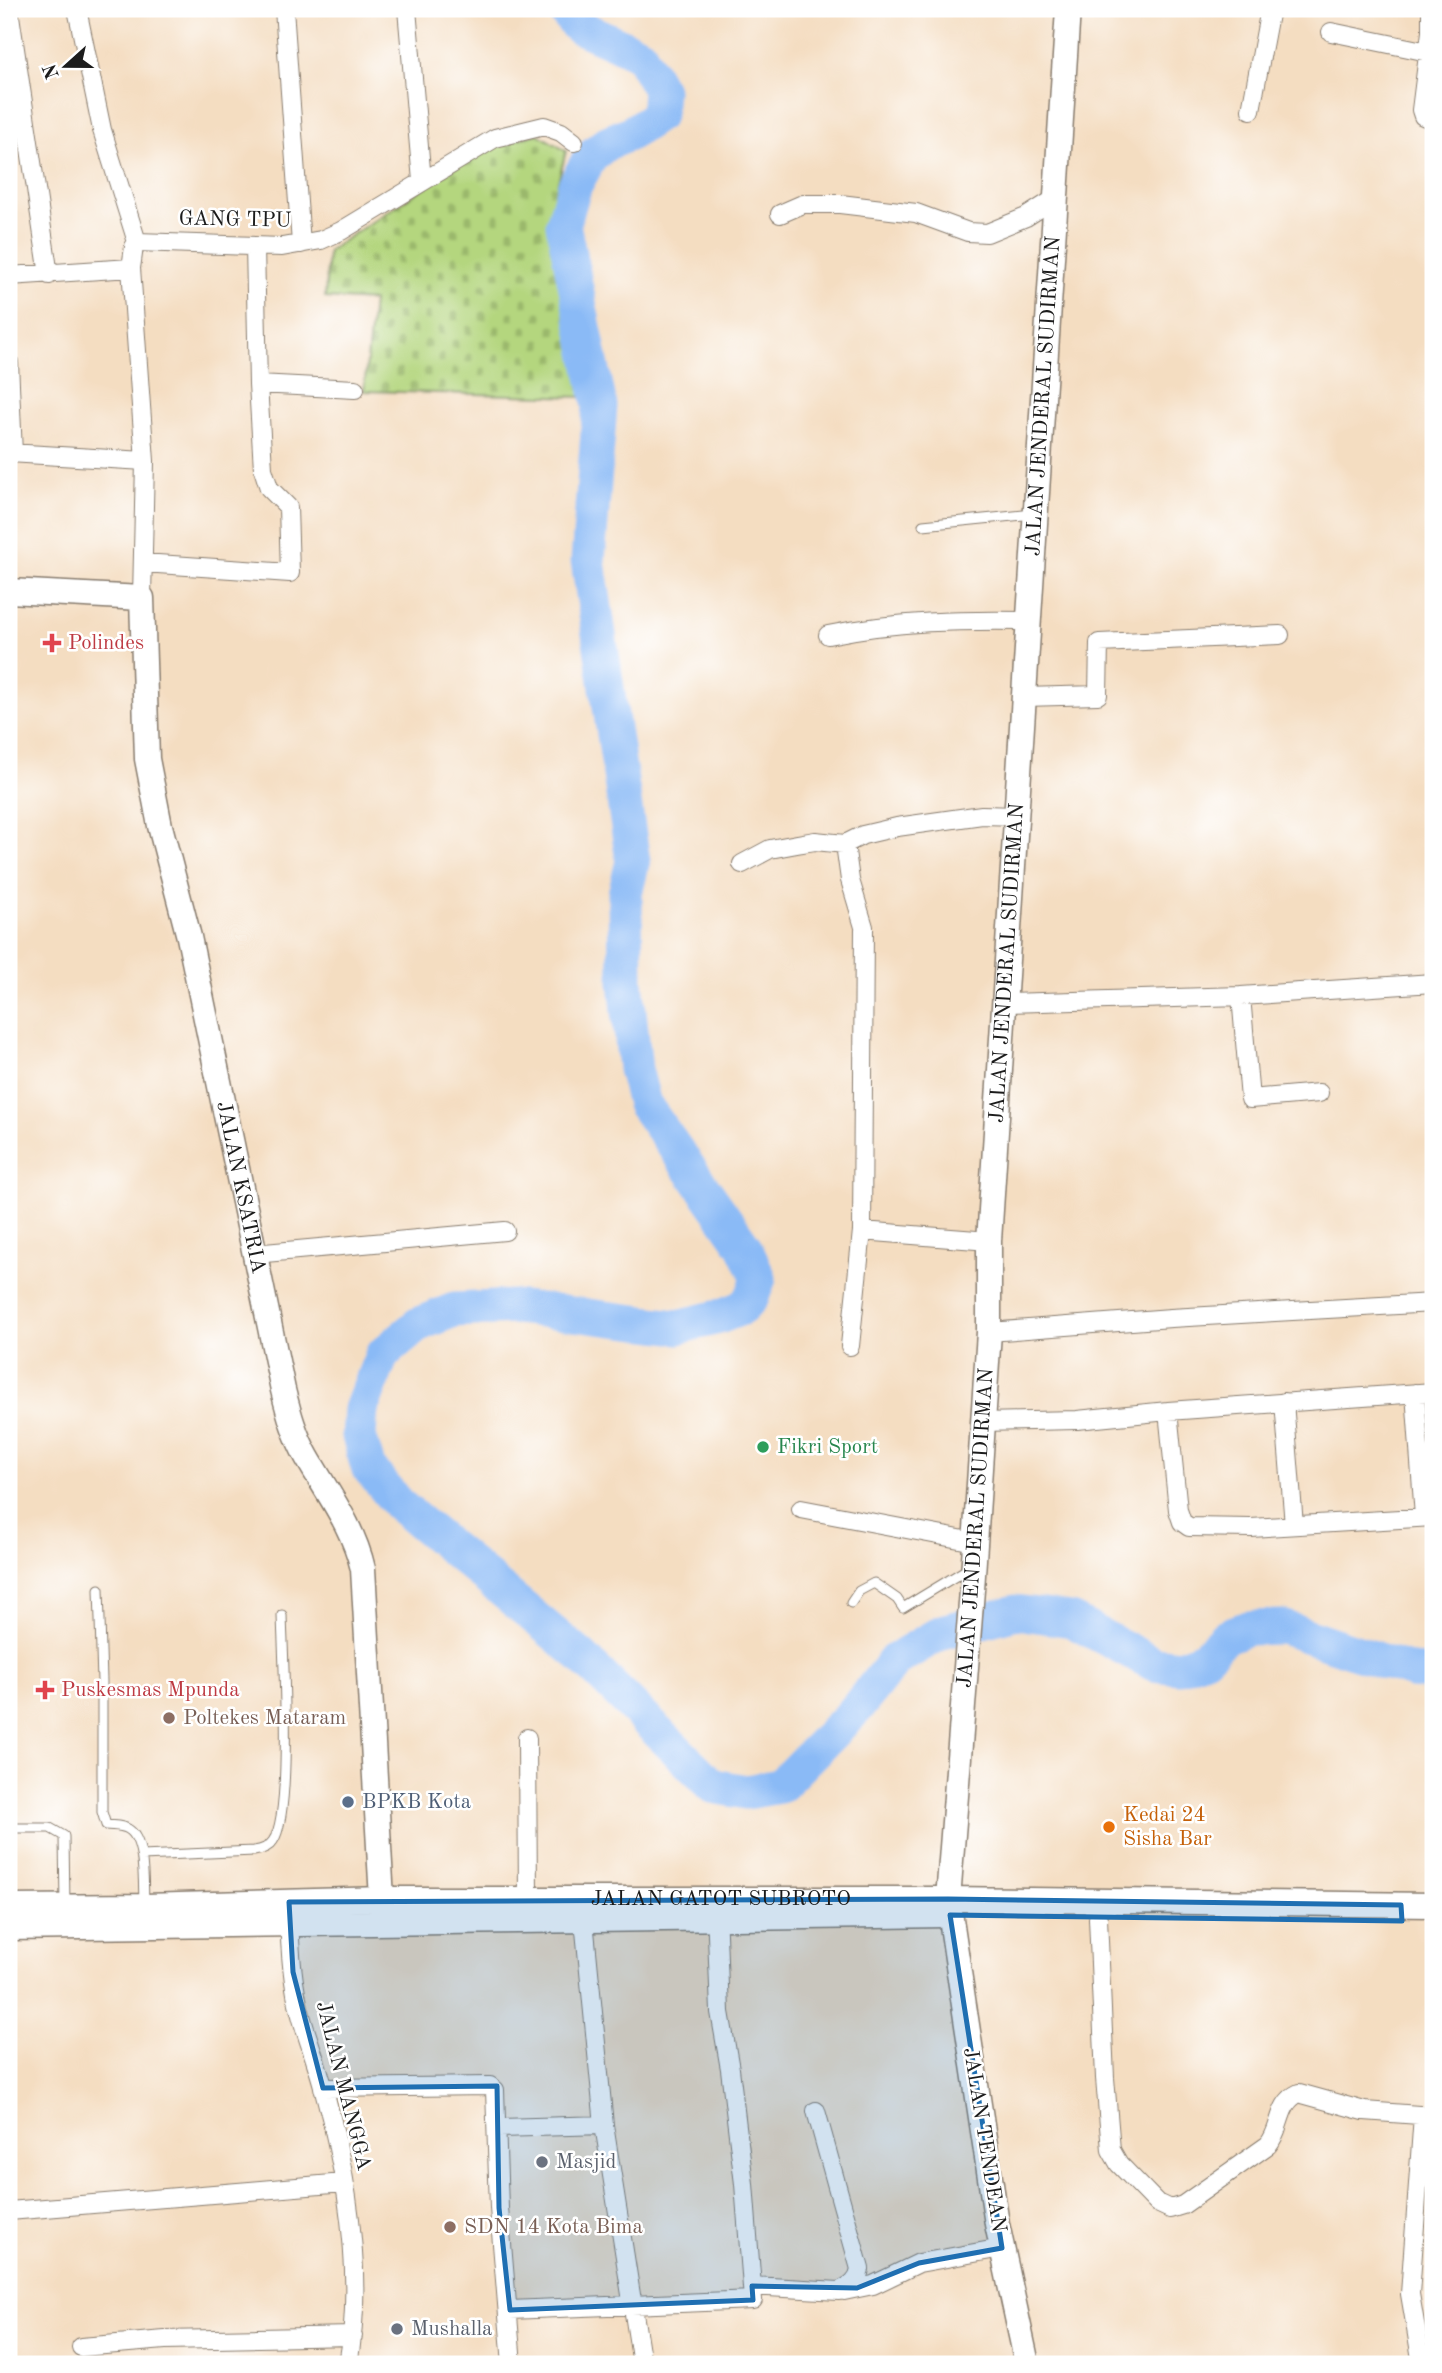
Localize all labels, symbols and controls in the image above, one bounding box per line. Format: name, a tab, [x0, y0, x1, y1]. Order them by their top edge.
north arrow	[32, 32, 102, 102]
text: N	[41, 61, 64, 81]
street label: GANG TPU	[178, 209, 292, 231]
street label: JALAN JENDERAL SUDIRMAN	[1022, 235, 1064, 557]
marker: Polindes	[42, 633, 62, 653]
place label: Polindes	[68, 633, 144, 654]
street label: JALAN JENDERAL SUDIRMAN	[986, 802, 1028, 1124]
street label: JALAN KSATRIA	[213, 1100, 269, 1275]
street label: JALAN JENDERAL SUDIRMAN	[954, 1367, 997, 1689]
place label: Fikri Sport	[777, 1437, 878, 1458]
marker: Fikri Sport	[755, 1439, 771, 1455]
marker: Puskesmas Mpunda	[35, 1680, 55, 1700]
place label: Puskesmas Mpunda	[61, 1680, 240, 1701]
place label: Poltekes Mataram	[183, 1708, 346, 1729]
marker: Poltekes Mataram	[161, 1710, 177, 1726]
place label: BPKB Kota	[362, 1792, 471, 1813]
marker: BPKB Kota	[340, 1794, 356, 1810]
place label: Kedai 24 Sisha Bar	[1123, 1805, 1212, 1850]
marker: Kedai 24 Sisha Bar	[1101, 1819, 1117, 1835]
street label: JALAN GATOT SUBROTO	[591, 1889, 851, 1910]
street label: JALAN MANGGA	[312, 1999, 374, 2173]
street label: JALAN TENDEAN	[959, 2046, 1009, 2234]
place label: Masjid	[556, 2152, 616, 2173]
marker: Masjid	[534, 2154, 550, 2170]
place label: SDN 14 Kota Bima	[464, 2217, 643, 2238]
marker: SDN 14 Kota Bima	[442, 2219, 458, 2235]
place label: Mushalla	[411, 2319, 492, 2340]
marker: Mushalla	[389, 2321, 405, 2337]

